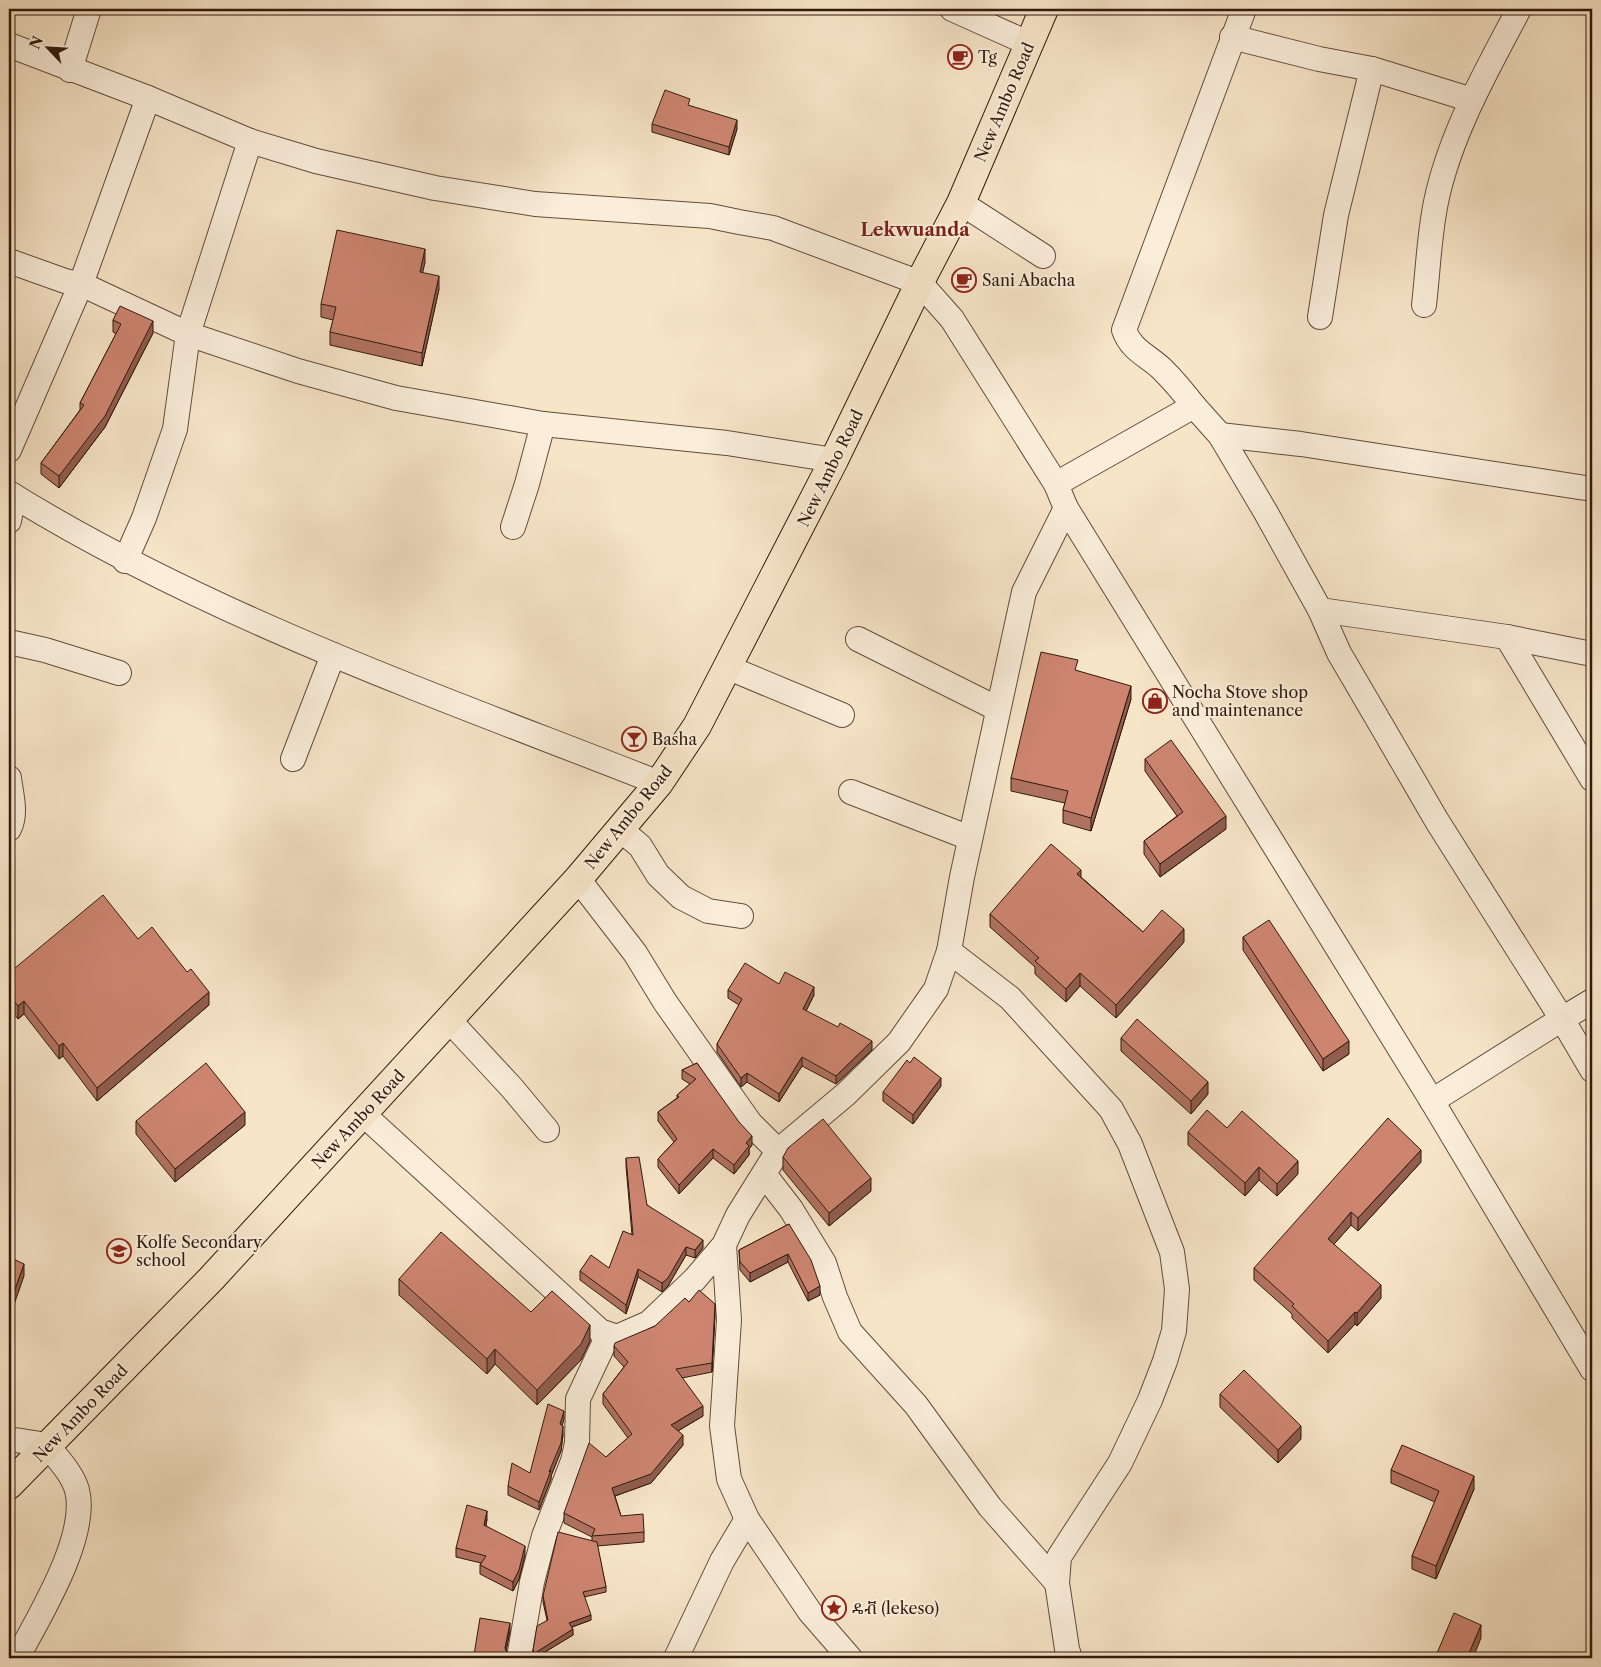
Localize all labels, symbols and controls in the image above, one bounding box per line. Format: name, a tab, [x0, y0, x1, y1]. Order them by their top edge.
north arrow	[22, 22, 72, 72]
text: N	[25, 33, 47, 52]
street label: New Ambo Road	[970, 39, 1038, 165]
cafe icon: Tg	[947, 44, 973, 70]
place label: Tg	[978, 47, 998, 67]
district label: Lekwuanda	[860, 219, 970, 241]
cafe icon: Sani Abacha	[951, 267, 977, 293]
place label: Sani Abacha	[982, 270, 1076, 290]
street label: New Ambo Road	[793, 406, 867, 530]
place label: Nocha Stove shop and maintenance	[1172, 682, 1308, 720]
shop icon: Nocha Stove shop and maintenance	[1142, 688, 1168, 714]
bar icon: Basha	[621, 726, 647, 752]
place label: Basha	[652, 729, 698, 749]
street label: New Ambo Road	[580, 761, 676, 873]
street label: New Ambo Road	[307, 1065, 409, 1173]
place label: Kolfe Secondary school	[136, 1232, 263, 1270]
school or university icon: Kolfe Secondary school	[106, 1238, 132, 1264]
street label: New Ambo Road	[28, 1360, 132, 1466]
place icon: ዴቭ (lekeso)	[821, 1595, 847, 1621]
place label: ዴቭ (lekeso)	[852, 1598, 939, 1618]

